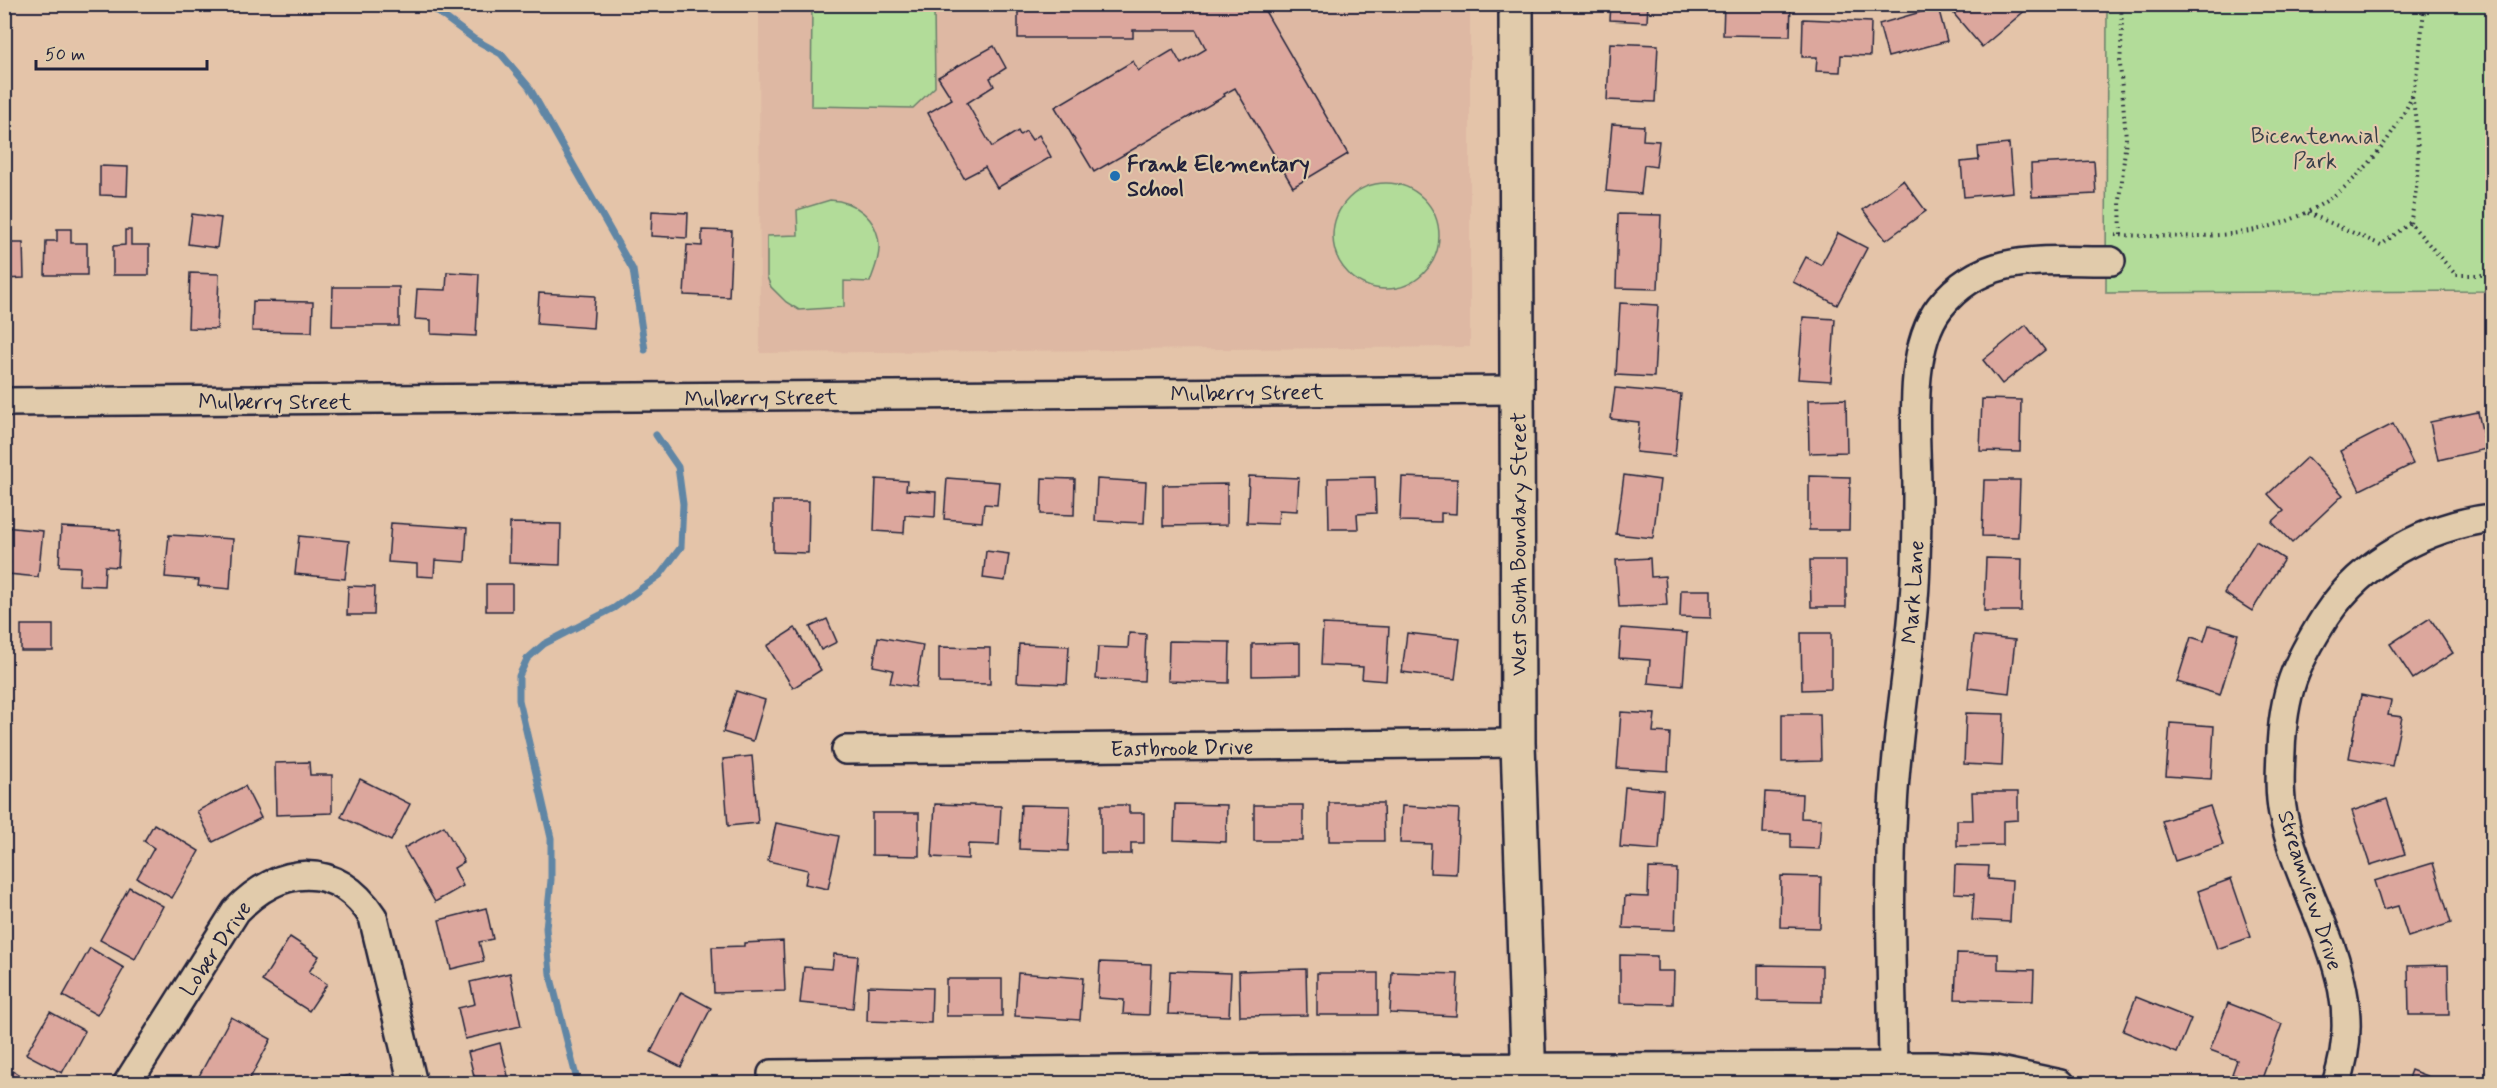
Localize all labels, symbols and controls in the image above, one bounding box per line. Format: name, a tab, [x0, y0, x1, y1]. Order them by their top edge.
scale bar	[36, 33, 207, 71]
text: 50 m	[45, 43, 85, 67]
park label: Bicentennial Park	[2251, 123, 2379, 176]
place label: Frank Elementary School	[1127, 151, 1310, 204]
marker: Frank Elementary School	[1108, 169, 1122, 183]
street label: Mulberry Street	[1170, 379, 1324, 409]
street label: Mulberry Street	[684, 384, 838, 414]
street label: Mulberry Street	[198, 389, 352, 417]
street label: West South Boundary Street	[1506, 412, 1534, 676]
street label: Mark Lane	[1896, 539, 1932, 645]
street label: Eastbrook Drive	[1110, 734, 1254, 764]
street label: Streamview Drive	[2270, 807, 2348, 974]
street label: Lober Drive	[175, 896, 259, 1002]

